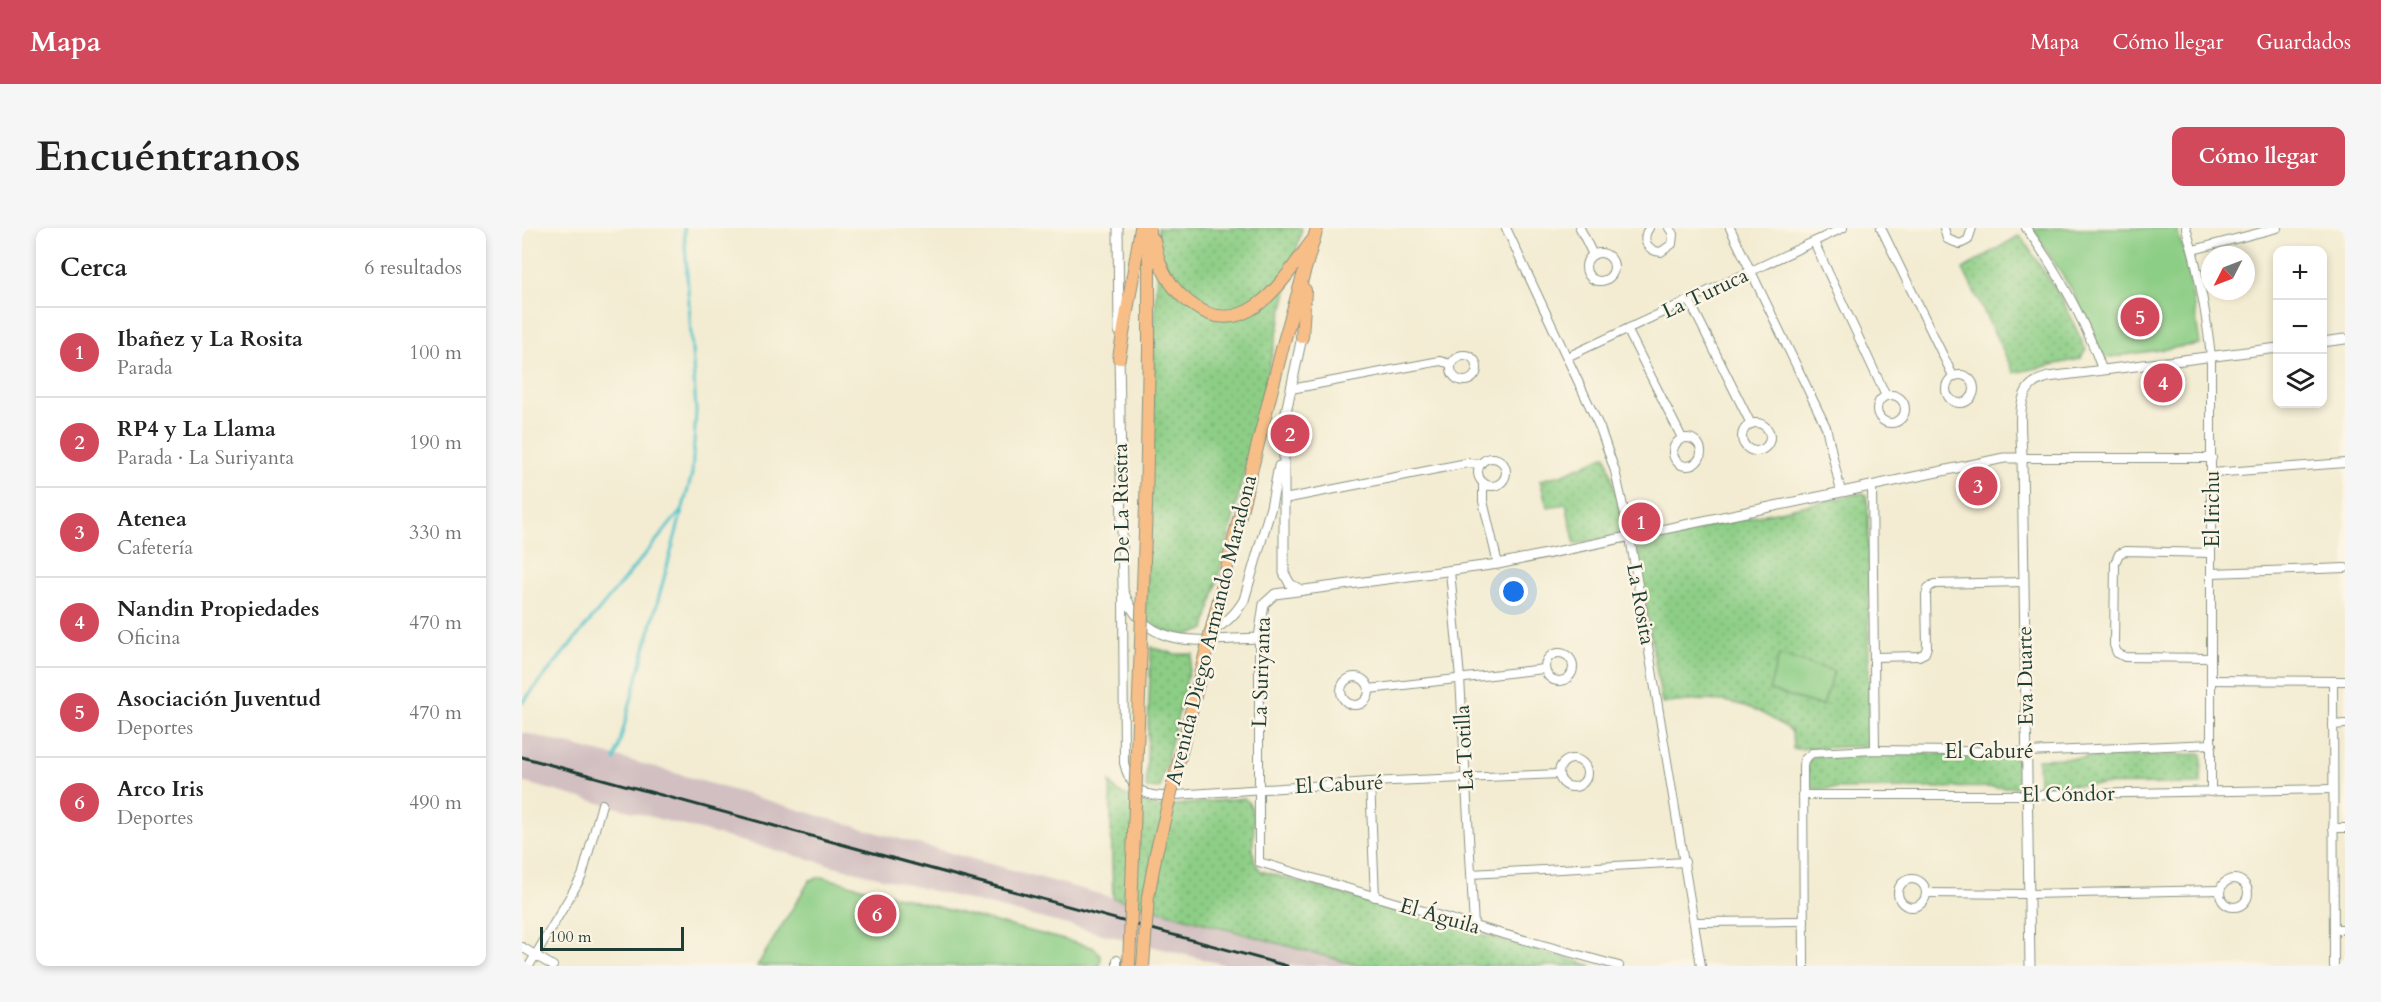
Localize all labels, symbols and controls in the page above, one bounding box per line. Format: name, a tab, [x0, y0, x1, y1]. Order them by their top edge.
text: Mapa	[30, 23, 101, 61]
text: Mapa	[2030, 28, 2079, 57]
text: Cómo llegar	[2112, 28, 2223, 57]
text: Guardados	[2256, 28, 2351, 57]
button: Cómo llegar	[2172, 127, 2345, 186]
text: Encuéntranos	[36, 128, 301, 185]
north arrow	[2201, 246, 2255, 300]
map controls	[2273, 246, 2327, 408]
button: +	[2273, 246, 2327, 300]
text: Cerca	[60, 250, 127, 285]
text: 6 resultados	[364, 254, 462, 281]
street label: La Turuca	[1657, 261, 1753, 326]
pin: 5	[2120, 294, 2160, 340]
button: −	[2273, 300, 2327, 354]
text: Ibañez y La Rosita	[117, 324, 303, 354]
text: 1	[74, 339, 85, 366]
text: 100 m	[409, 339, 462, 366]
text: Parada	[117, 354, 173, 381]
button: layers	[2273, 354, 2327, 408]
pin: 4	[2144, 360, 2182, 406]
pin: 2	[1270, 412, 1310, 456]
text: RP4 y La Llama	[117, 414, 276, 444]
text: 2	[74, 429, 85, 456]
text: 190 m	[409, 429, 462, 456]
street label: De La Riestra	[1106, 443, 1137, 563]
text: Parada · La Suriyanta	[117, 444, 294, 471]
pin: 3	[1958, 464, 1998, 508]
street label: El Irichu	[2198, 470, 2227, 548]
street label: Avenida Diego Armando Maradona	[1159, 472, 1264, 788]
pin: 1	[1622, 500, 1660, 544]
text: Atenea	[117, 504, 187, 534]
text: 3	[74, 519, 85, 546]
text: 330 m	[409, 519, 462, 546]
text: Cafetería	[117, 534, 193, 561]
street label: La Rosita	[1619, 561, 1662, 647]
your location	[1499, 577, 1528, 606]
text: Nandin Propiedades	[117, 594, 319, 624]
text: 4	[74, 609, 85, 636]
text: 470 m	[409, 609, 462, 636]
street label: La Suriyanta	[1245, 616, 1278, 728]
text: Oficina	[117, 624, 180, 651]
street label: Eva Duarte	[2010, 626, 2041, 726]
text: Asociación Juventud	[117, 684, 321, 714]
text: 5	[74, 699, 85, 726]
text: 470 m	[409, 699, 462, 726]
street label: La Totilla	[1448, 704, 1481, 792]
text: Deportes	[117, 714, 193, 741]
street label: El Caburé	[1944, 737, 2034, 766]
street label: El Caburé	[1294, 768, 1384, 801]
text: Arco Iris	[117, 774, 204, 804]
street label: El Cóndor	[2021, 779, 2115, 810]
text: 6	[74, 789, 85, 816]
text: 490 m	[409, 789, 462, 816]
text: Deportes	[117, 804, 193, 831]
street label: El Águila	[1396, 891, 1484, 942]
pin: 6	[858, 892, 896, 936]
scale bar	[540, 924, 684, 952]
text: 100 m	[549, 926, 591, 948]

